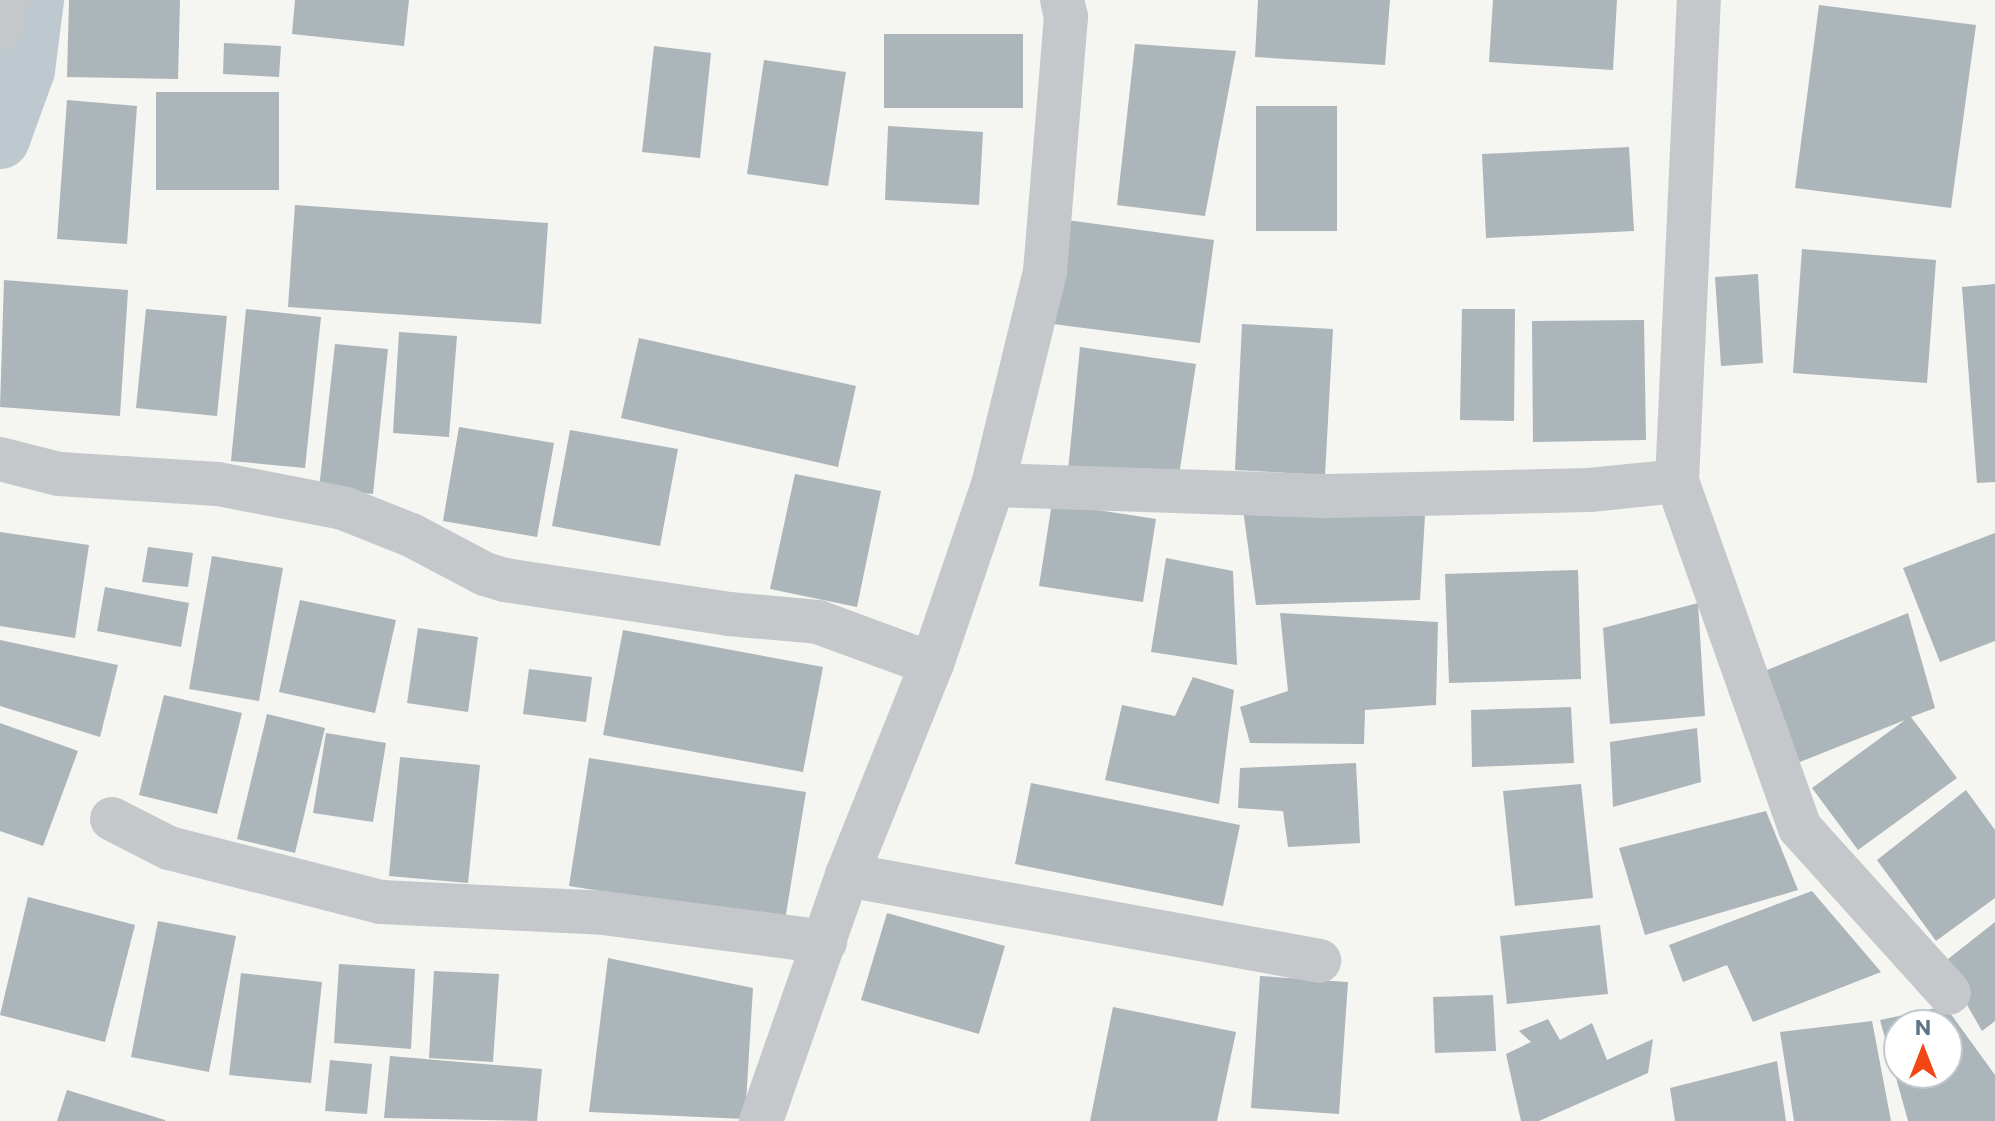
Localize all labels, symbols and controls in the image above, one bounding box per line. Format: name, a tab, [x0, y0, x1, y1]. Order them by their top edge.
north arrow	[1883, 1009, 1963, 1089]
text: N	[1915, 1013, 1931, 1040]

